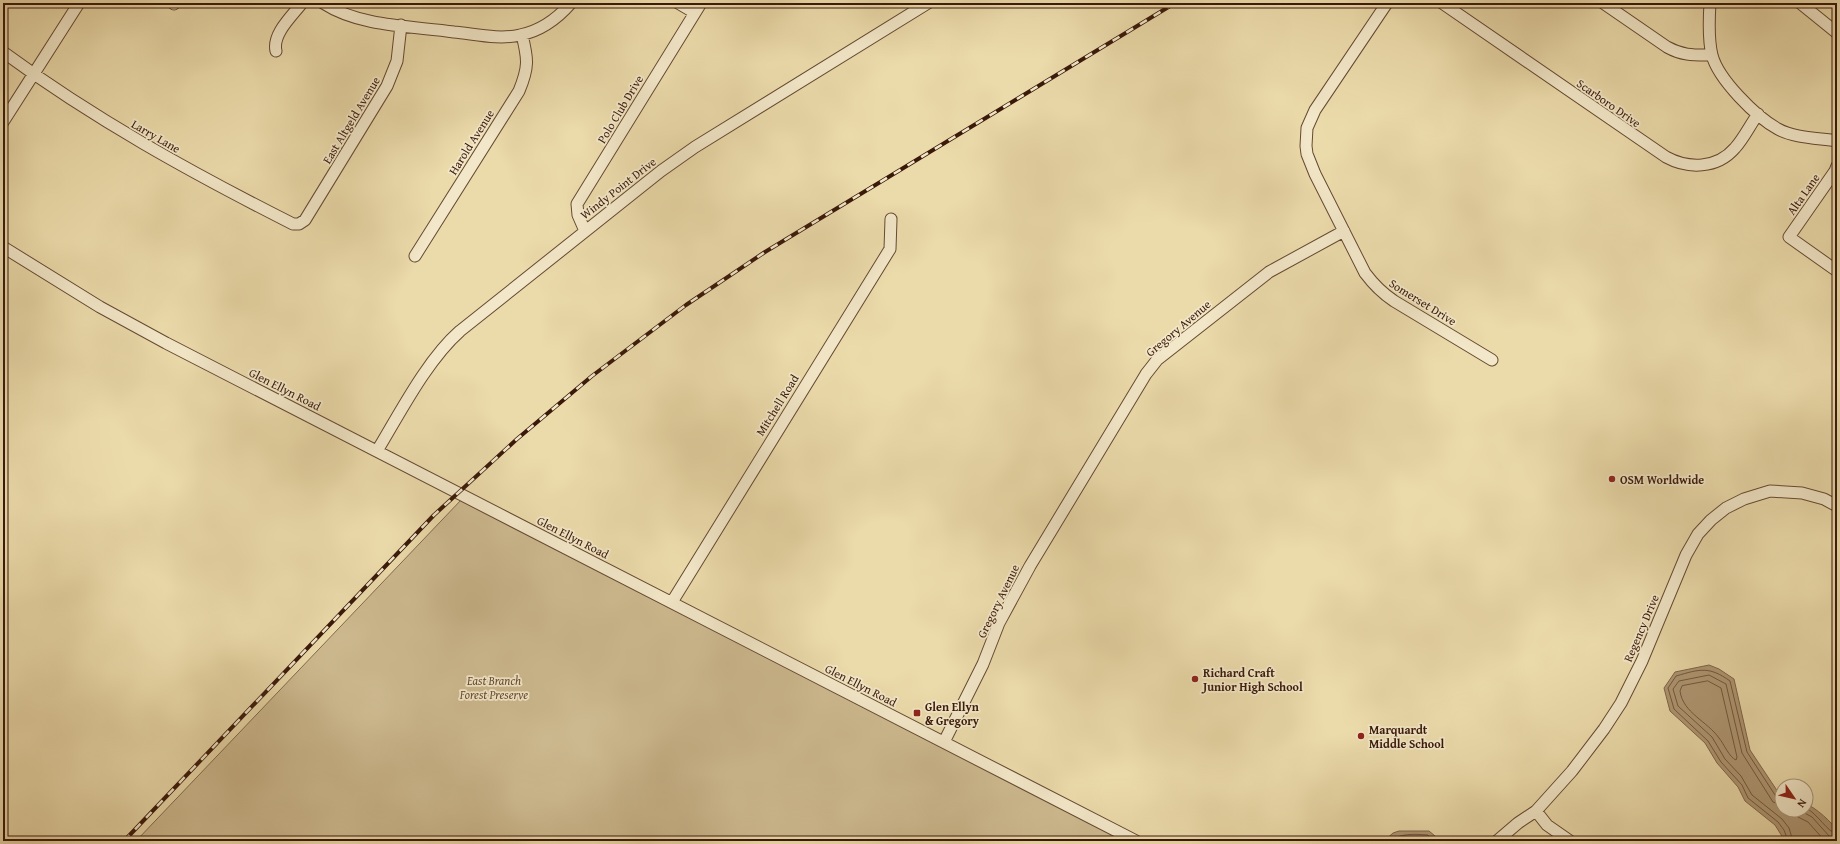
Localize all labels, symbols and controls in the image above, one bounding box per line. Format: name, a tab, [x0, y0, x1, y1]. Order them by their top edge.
street label: Polo Club Drive	[593, 71, 647, 146]
street label: East Altgeld Avenue	[318, 73, 384, 167]
street label: Scarboro Drive	[1574, 75, 1645, 132]
street label: Harold Avenue	[444, 106, 498, 178]
street label: Larry Lane	[128, 115, 184, 157]
street label: Windy Point Drive	[577, 153, 660, 223]
street label: Alta Lane	[1783, 170, 1824, 218]
street label: Somerset Drive	[1386, 275, 1460, 330]
street label: Gregory Avenue	[1142, 296, 1214, 360]
street label: Glen Ellyn Road	[246, 364, 324, 415]
street label: Mitchell Road	[751, 371, 803, 439]
place label: OSM Worldwide	[1620, 471, 1704, 488]
marker: OSM Worldwide	[1607, 474, 1617, 484]
street label: Glen Ellyn Road	[534, 512, 612, 563]
street label: Gregory Avenue	[973, 561, 1023, 641]
street label: Regency Drive	[1619, 591, 1663, 664]
street label: Glen Ellyn Road	[822, 660, 900, 711]
place label: Richard Craft Junior High School	[1201, 664, 1303, 695]
park label: East Branch Forest Preserve	[459, 672, 528, 703]
marker: Richard Craft Junior High School	[1190, 674, 1200, 684]
place label: Glen Ellyn & Gregory	[925, 698, 980, 729]
marker: Glen Ellyn & Gregory	[912, 708, 922, 718]
place label: Marquardt Middle School	[1369, 721, 1445, 752]
marker: Marquardt Middle School	[1356, 731, 1366, 741]
north arrow	[1774, 778, 1814, 818]
text: N	[1793, 796, 1811, 812]

